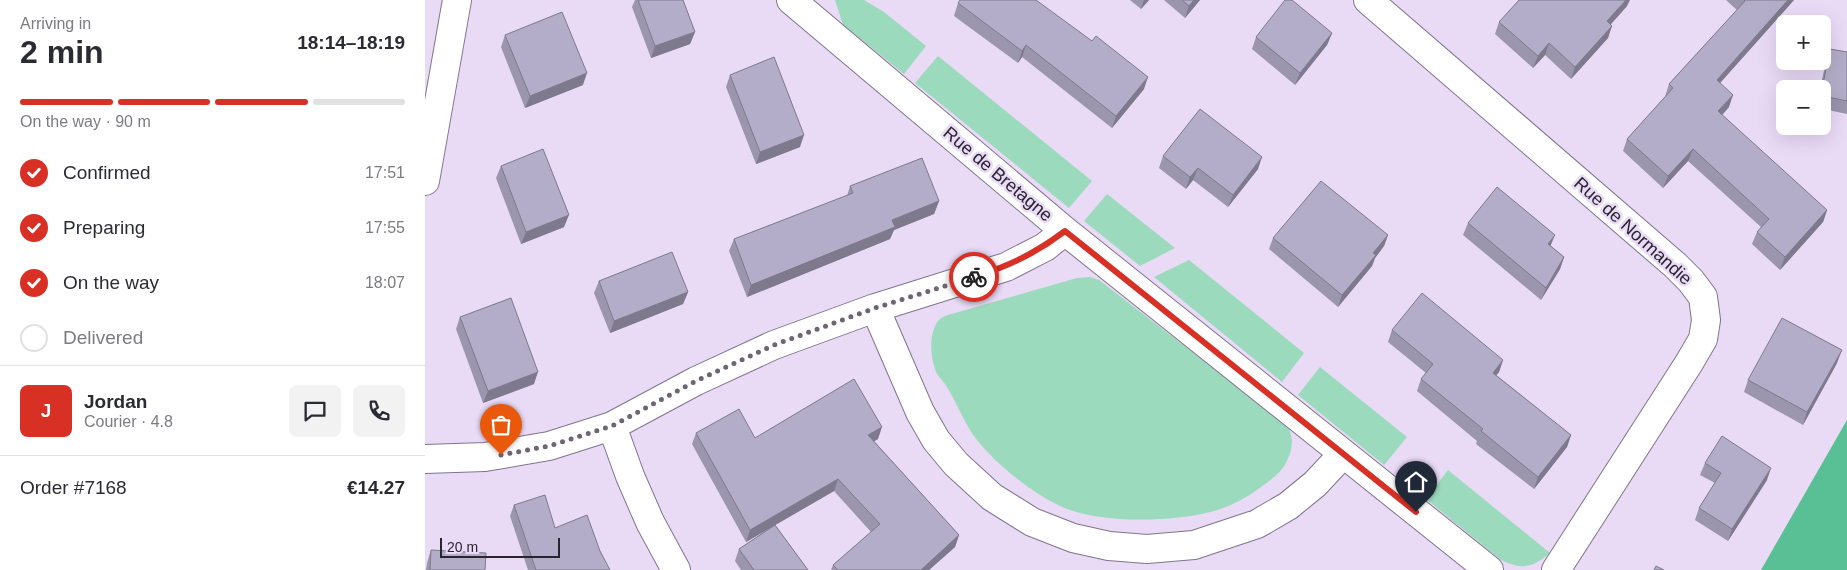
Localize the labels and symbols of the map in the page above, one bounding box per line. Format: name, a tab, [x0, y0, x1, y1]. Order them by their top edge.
street label: Rue de Bretagne	[939, 123, 1057, 225]
street label: Rue de Normandie	[1570, 173, 1696, 289]
courier	[949, 252, 999, 302]
pin	[480, 404, 522, 455]
pin	[1395, 461, 1437, 512]
scale bar	[440, 535, 560, 558]

